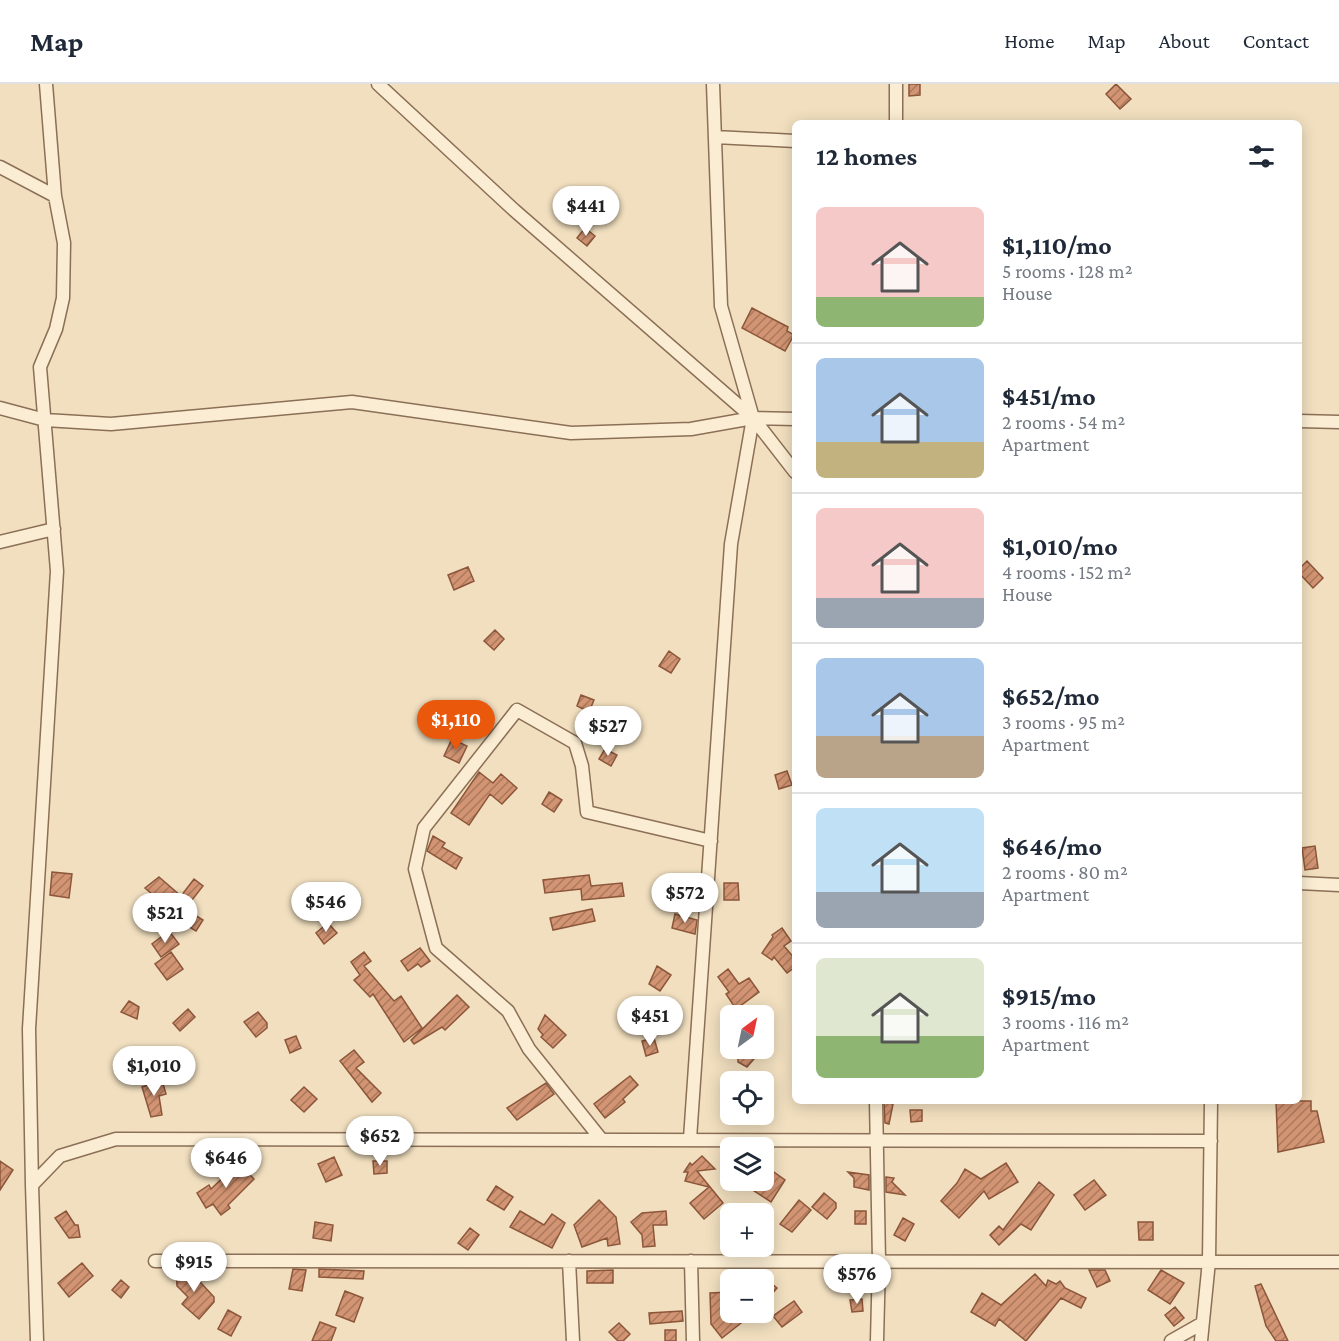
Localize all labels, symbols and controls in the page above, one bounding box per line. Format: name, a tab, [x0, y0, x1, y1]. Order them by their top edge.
text: Map	[30, 26, 83, 57]
text: Home	[1004, 29, 1054, 53]
text: Map	[1087, 29, 1126, 53]
text: About	[1159, 29, 1210, 53]
text: Contact	[1243, 29, 1309, 53]
icon: filters	[1245, 140, 1278, 173]
text: 12 homes	[816, 142, 917, 171]
pin: $441	[550, 186, 622, 237]
text: $441	[566, 194, 606, 216]
icon: home	[864, 231, 936, 303]
text: $1,110/mo	[1002, 231, 1112, 260]
text: 5 rooms · 128 m²	[1002, 260, 1133, 282]
text: House	[1002, 282, 1052, 304]
icon: home	[864, 382, 936, 454]
text: $451/mo	[1002, 382, 1096, 411]
text: 2 rooms · 54 m²	[1002, 411, 1125, 433]
text: Apartment	[1002, 433, 1089, 455]
icon: home	[864, 532, 936, 604]
text: $1,010/mo	[1002, 532, 1118, 561]
text: 4 rooms · 152 m²	[1002, 561, 1131, 583]
text: House	[1002, 583, 1052, 605]
icon: home	[864, 682, 936, 754]
text: $652/mo	[1002, 682, 1100, 711]
pin: $1,110	[407, 700, 505, 751]
pin: $527	[572, 706, 644, 757]
text: $1,110	[431, 708, 481, 730]
text: 3 rooms · 95 m²	[1002, 711, 1125, 733]
text: $527	[589, 714, 627, 736]
text: Apartment	[1002, 733, 1089, 755]
icon: home	[864, 832, 936, 904]
text: $646/mo	[1002, 832, 1102, 861]
text: 2 rooms · 80 m²	[1002, 861, 1128, 883]
pin: $572	[649, 873, 721, 924]
text: $572	[665, 881, 705, 903]
pin: $546	[290, 882, 362, 933]
text: Apartment	[1002, 883, 1089, 905]
text: $546	[305, 890, 347, 912]
pin: $521	[129, 893, 201, 944]
text: $521	[146, 901, 184, 923]
icon: home	[864, 982, 936, 1054]
text: $915/mo	[1002, 982, 1096, 1011]
pin: $451	[614, 996, 686, 1047]
text: $451	[631, 1004, 669, 1026]
north arrow	[720, 1005, 774, 1059]
map controls	[720, 1005, 774, 1323]
text: 3 rooms · 116 m²	[1002, 1011, 1129, 1033]
text: Apartment	[1002, 1033, 1089, 1055]
pin: $1,010	[105, 1046, 203, 1097]
text: $1,010	[127, 1054, 181, 1076]
button: locate	[720, 1071, 774, 1125]
pin: $652	[344, 1116, 416, 1167]
text: $652	[360, 1124, 400, 1146]
button: layers	[720, 1137, 774, 1191]
pin: $646	[190, 1138, 262, 1189]
text: $646	[205, 1146, 247, 1168]
button: +	[720, 1203, 774, 1257]
pin: $915	[158, 1242, 230, 1293]
text: $915	[175, 1250, 213, 1272]
pin: $576	[821, 1254, 893, 1305]
text: $576	[837, 1262, 877, 1284]
button: −	[720, 1269, 774, 1323]

